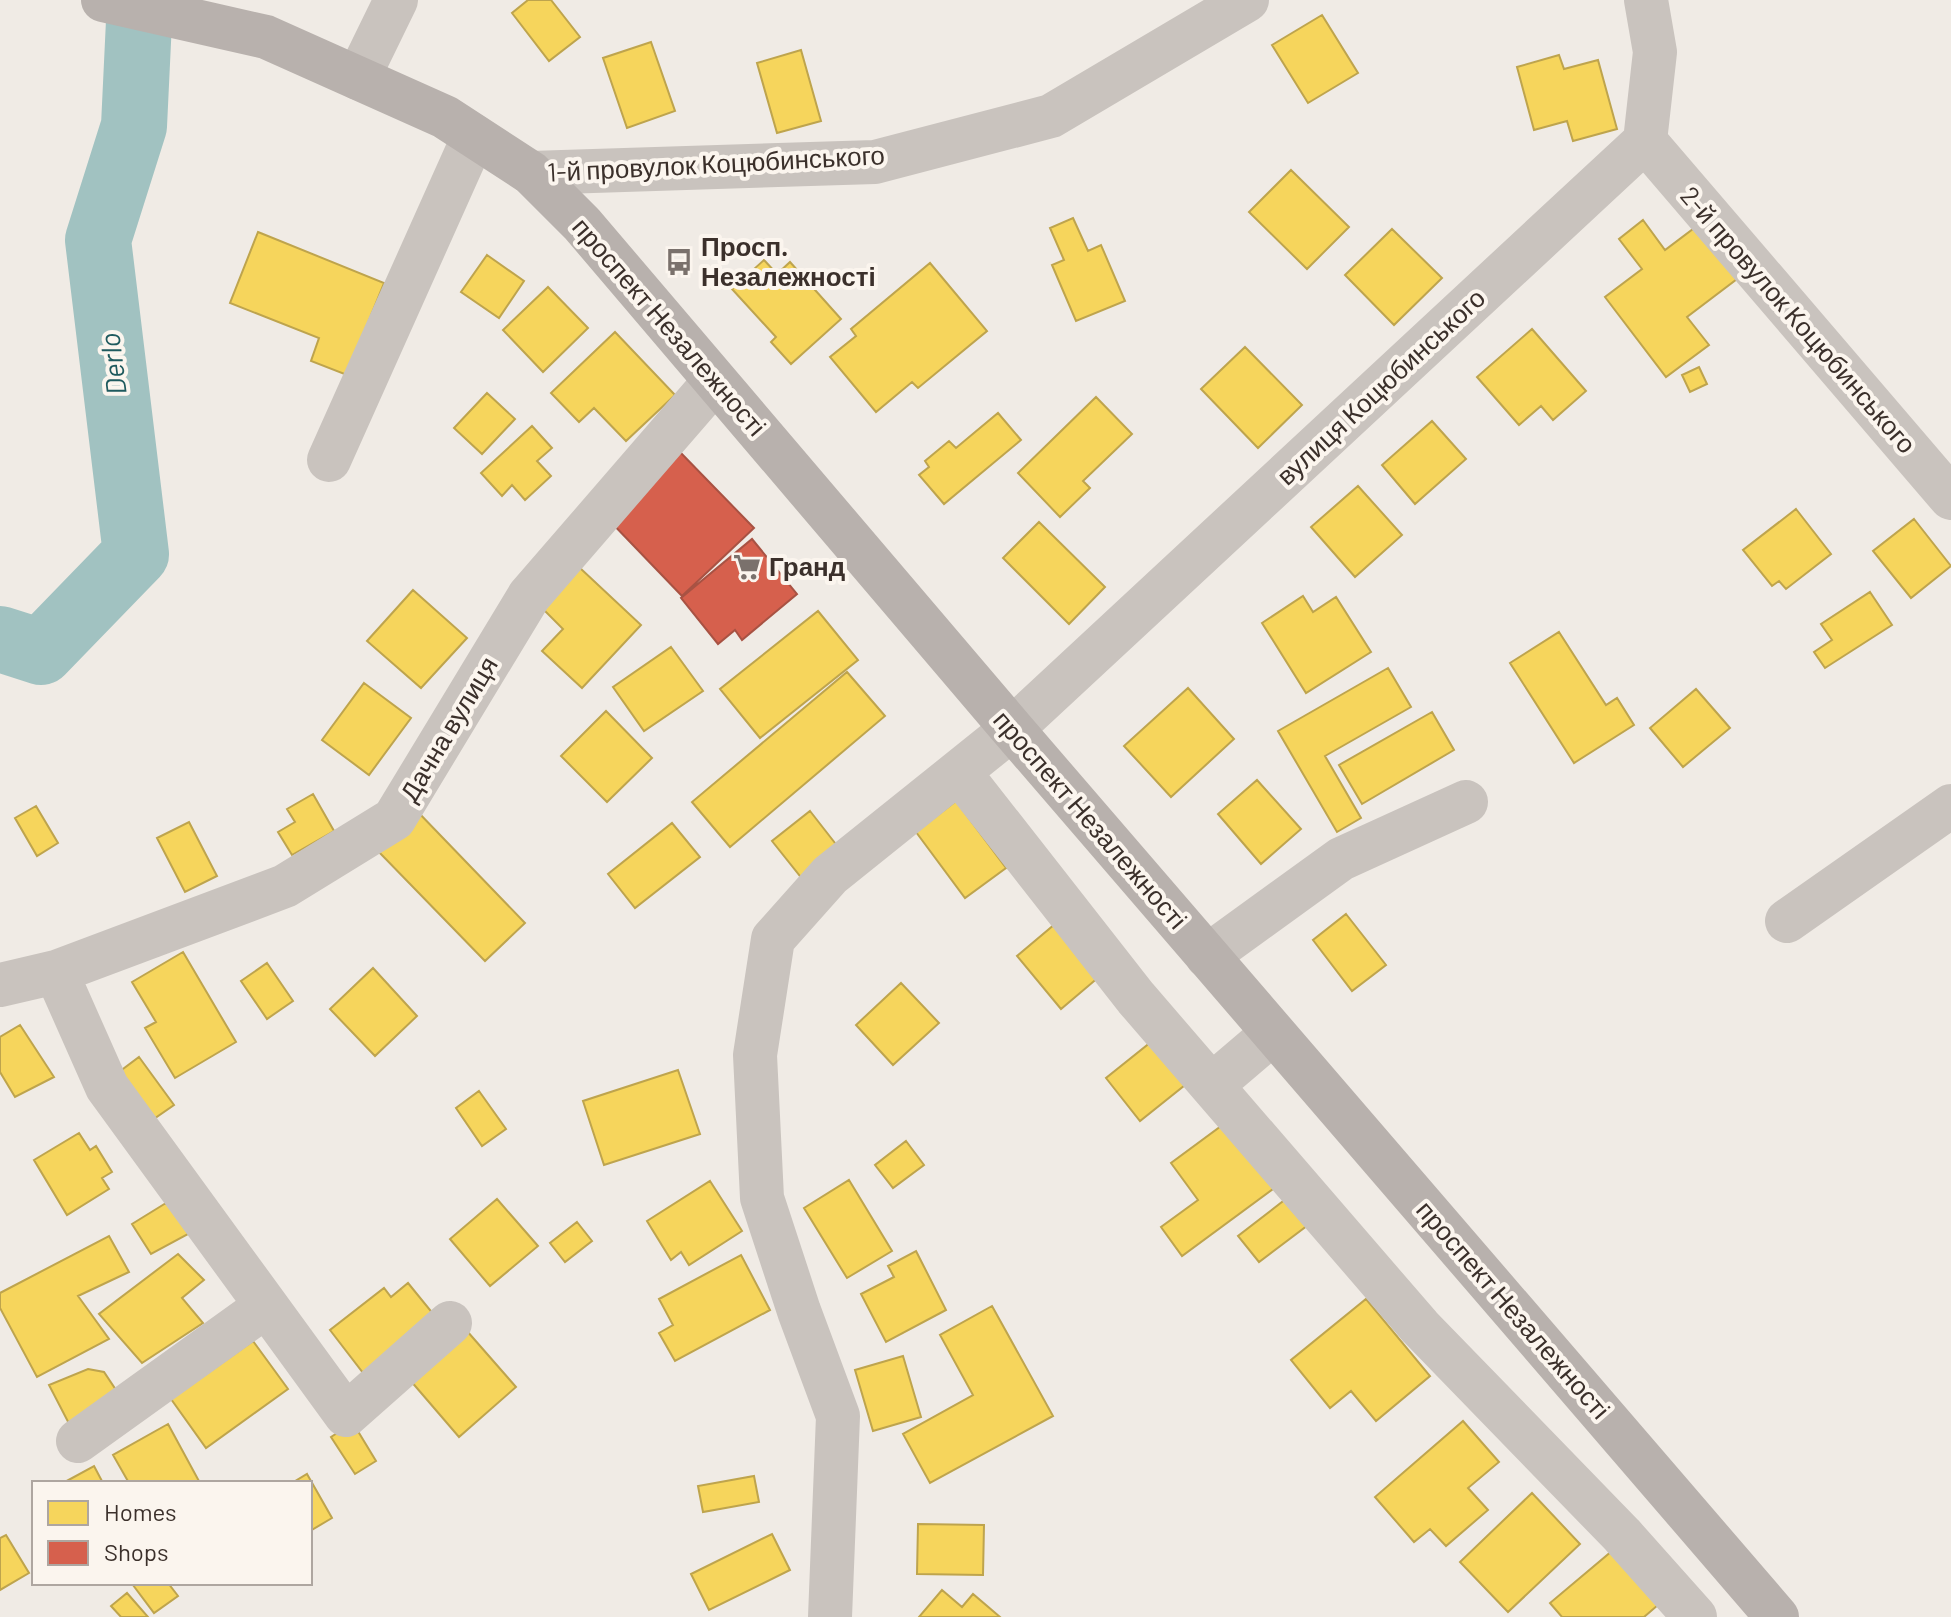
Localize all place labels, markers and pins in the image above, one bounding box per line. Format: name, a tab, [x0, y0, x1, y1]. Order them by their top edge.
place label: Просп. Незалежності	[701, 230, 876, 291]
bus stop icon: Просп. Незалежності	[664, 247, 694, 277]
place label: Гранд	[769, 550, 846, 581]
supermarket icon: Гранд	[732, 552, 762, 582]

